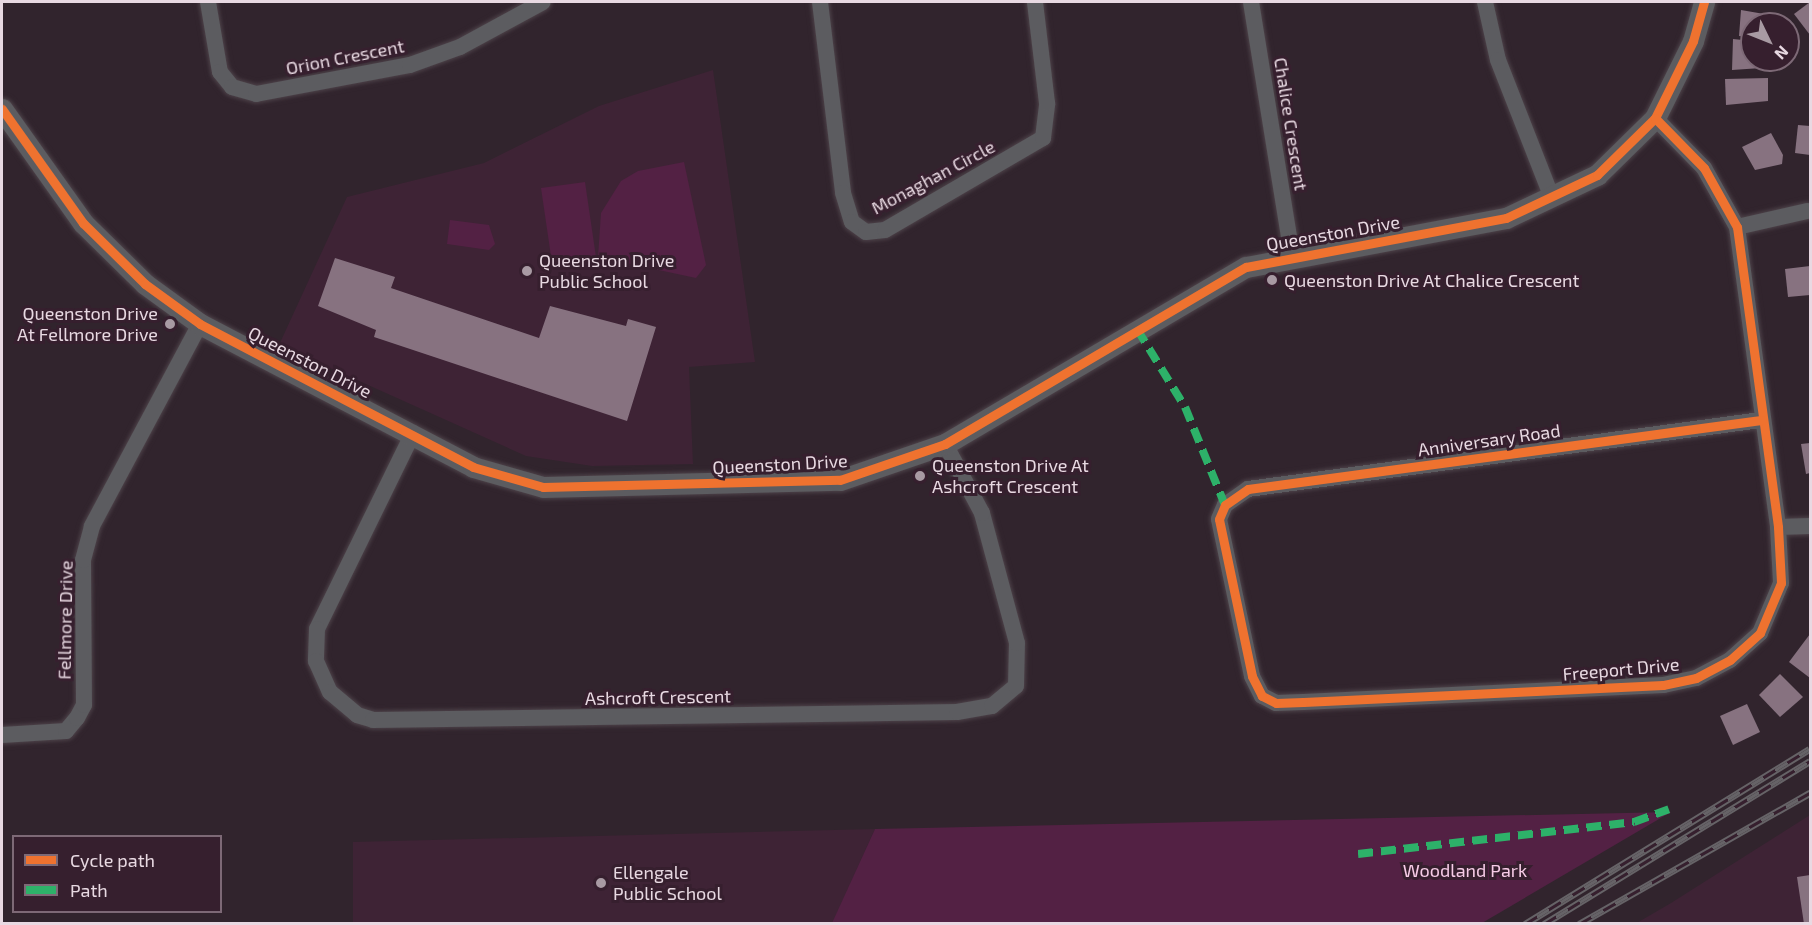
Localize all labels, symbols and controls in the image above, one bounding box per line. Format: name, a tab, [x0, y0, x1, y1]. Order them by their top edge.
north arrow	[1740, 12, 1800, 72]
street label: Orion Crescent	[284, 35, 406, 79]
text: N	[1771, 43, 1793, 64]
street label: Chalice Crescent	[1270, 56, 1312, 192]
street label: Monaghan Circle	[868, 135, 998, 219]
street label: Queenston Drive	[1264, 211, 1402, 255]
place label: Queenston Drive Public School	[539, 250, 675, 292]
marker: Queenston Drive Public School	[520, 264, 534, 278]
place label: Queenston Drive At Chalice Crescent	[1284, 269, 1580, 291]
marker: Queenston Drive At Chalice Crescent	[1265, 273, 1279, 287]
place label: Queenston Drive At Fellmore Drive	[17, 303, 158, 346]
marker: Queenston Drive At Fellmore Drive	[163, 317, 177, 331]
street label: Queenston Drive	[245, 322, 375, 402]
street label: Anniversary Road	[1416, 419, 1562, 461]
street label: Queenston Drive	[712, 450, 848, 478]
place label: Queenston Drive At Ashcroft Crescent	[932, 455, 1089, 498]
marker: Queenston Drive At Ashcroft Crescent	[913, 469, 927, 483]
street label: Fellmore Drive	[53, 560, 77, 680]
street label: Freeport Drive	[1562, 653, 1680, 685]
street label: Ashcroft Crescent	[585, 685, 731, 709]
legend	[12, 835, 222, 913]
text: Cycle path	[70, 849, 155, 871]
park label: Woodland Park	[1403, 859, 1527, 881]
place label: Ellengale Public School	[613, 862, 722, 904]
marker: Ellengale Public School	[594, 876, 608, 890]
text: Path	[70, 879, 108, 901]

